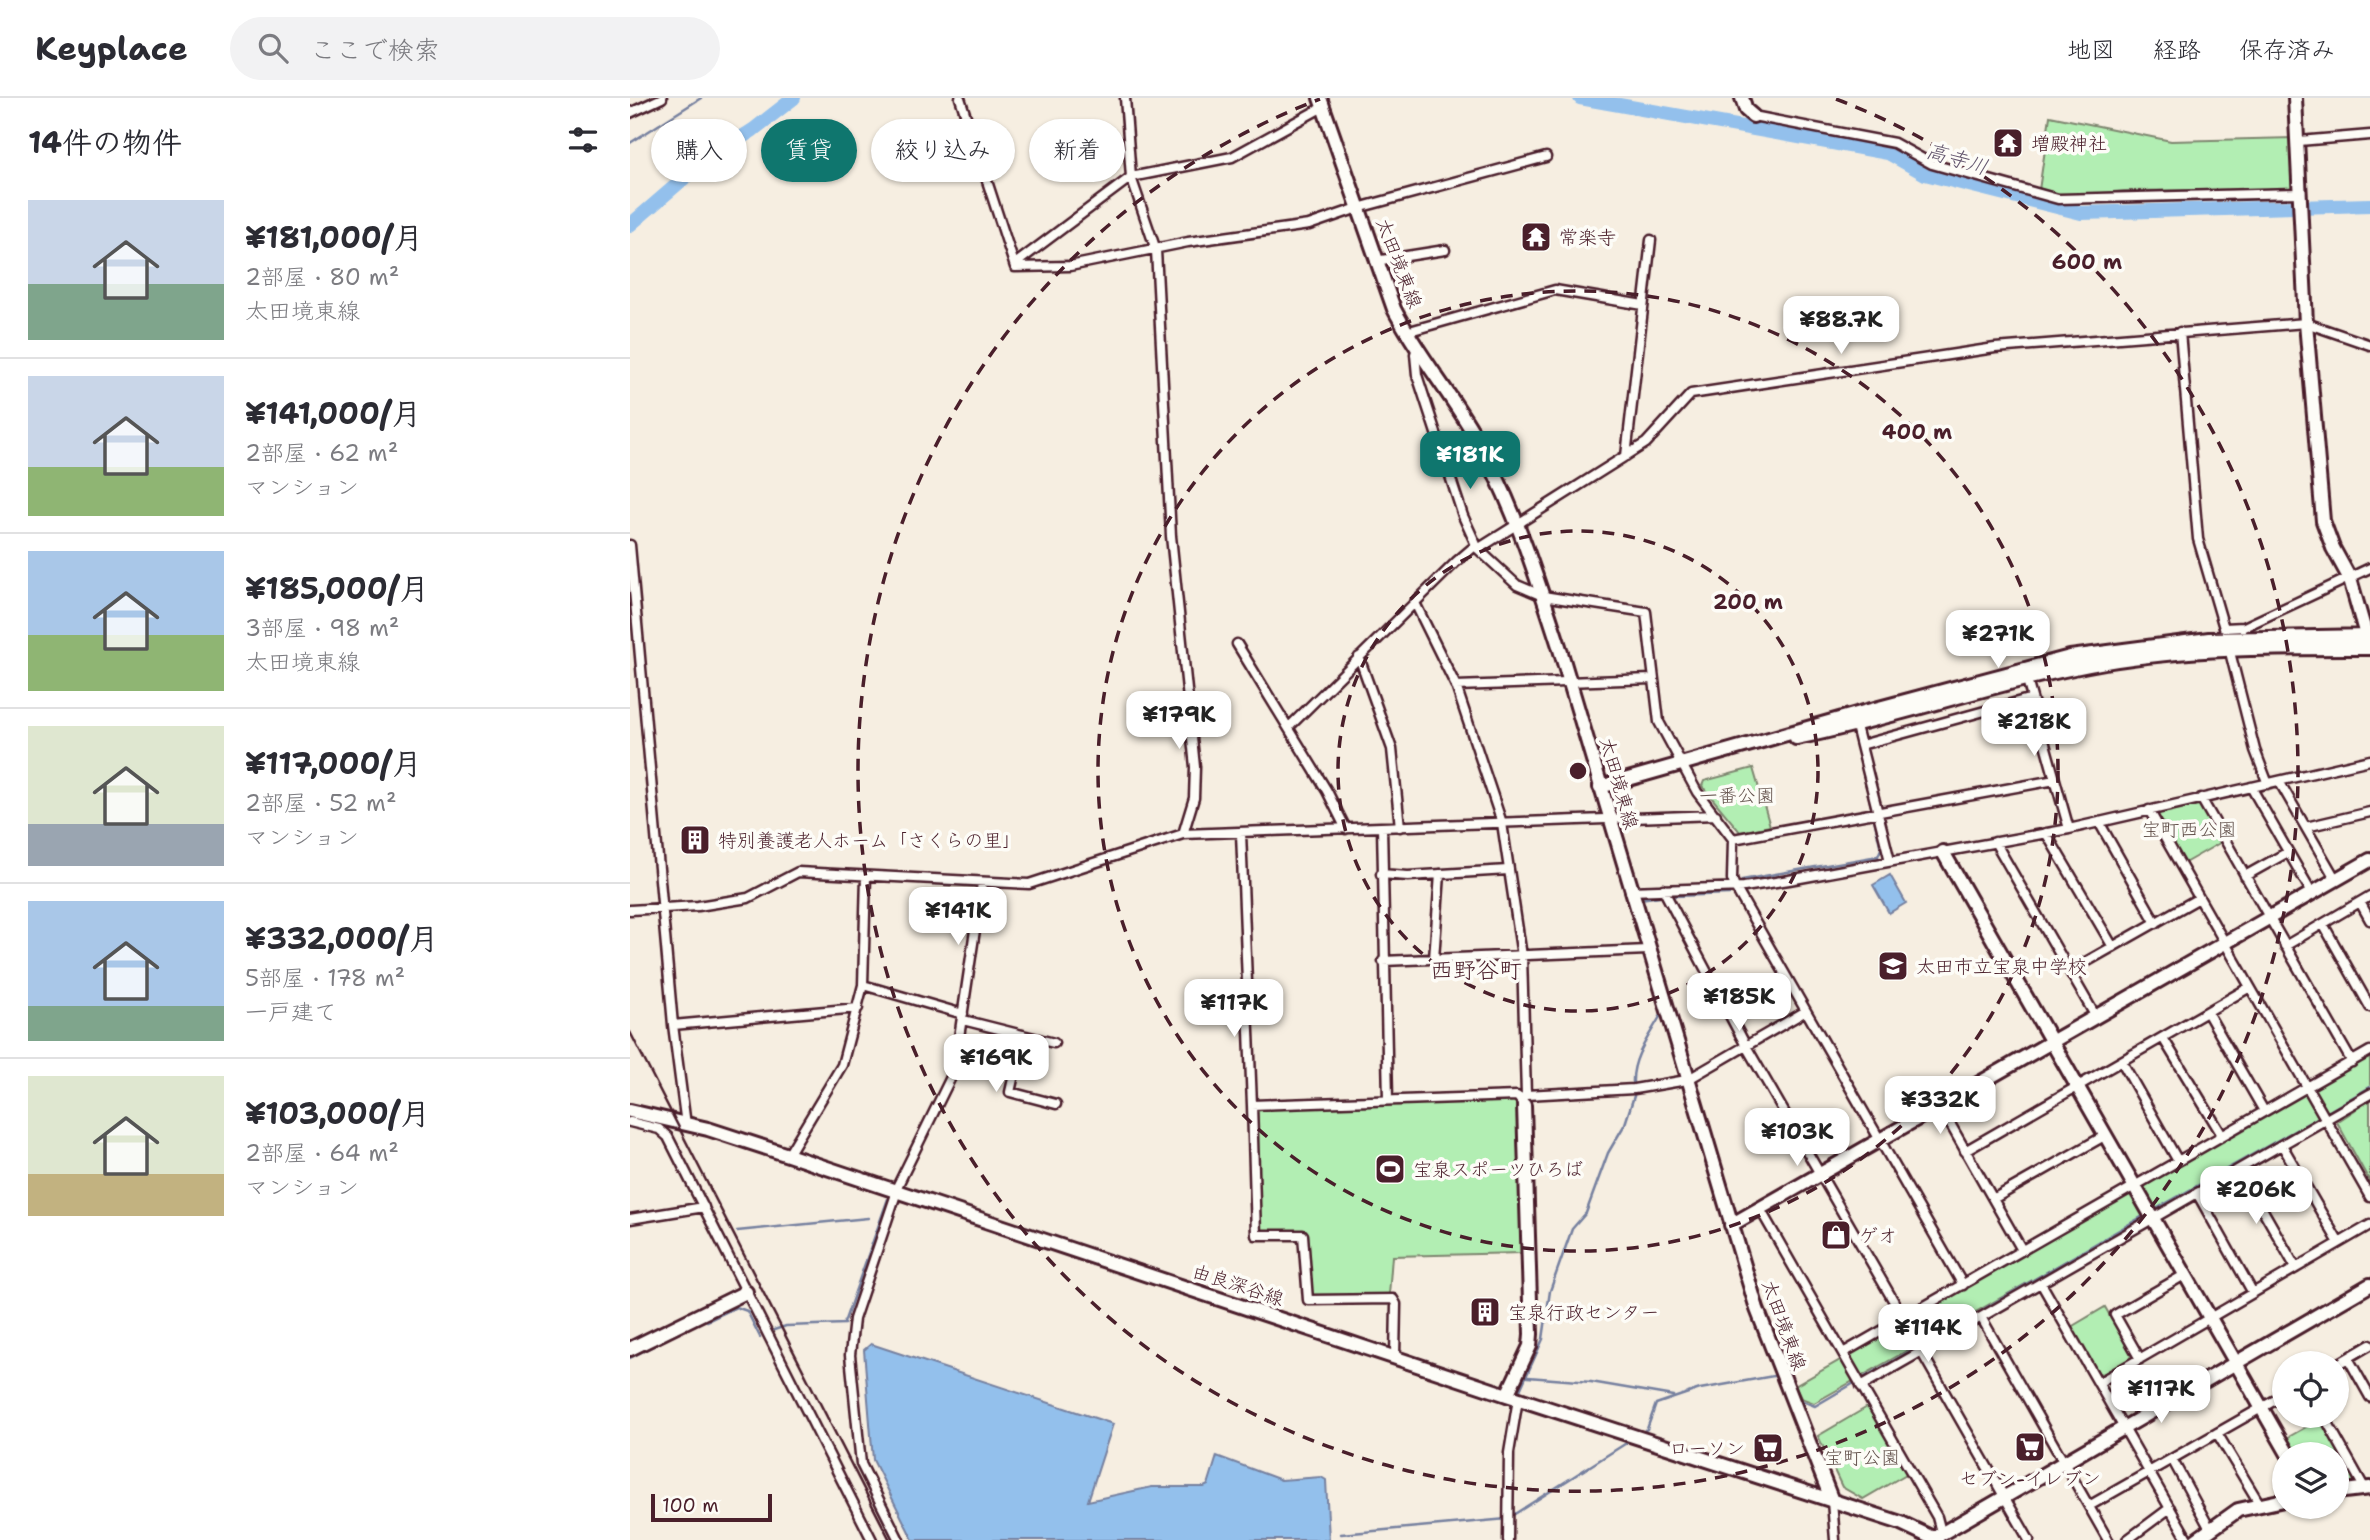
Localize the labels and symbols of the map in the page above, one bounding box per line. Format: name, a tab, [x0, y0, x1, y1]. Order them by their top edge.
temple icon: 増殿神社	[1991, 126, 2025, 160]
place label: 増殿神社	[2031, 131, 2107, 156]
water label: 高寺川	[1923, 136, 1991, 182]
street label: 太田境東線	[1370, 214, 1428, 312]
temple icon: 常楽寺	[1519, 220, 1553, 254]
place label: 常楽寺	[1559, 225, 1616, 250]
text: 600 m	[2052, 248, 2122, 276]
pin: ¥88.7K	[1784, 296, 1898, 356]
text: 400 m	[1882, 418, 1952, 446]
pin: ¥181K	[1421, 432, 1519, 491]
text: 200 m	[1713, 588, 1783, 616]
pin: ¥271K	[1949, 610, 2047, 670]
pin: ¥179K	[1130, 692, 1228, 751]
pin: ¥218K	[1985, 698, 2083, 758]
street label: 太田境東線	[1594, 734, 1644, 832]
centre of rings	[1566, 759, 1590, 783]
park label: 一番公園	[1699, 783, 1775, 808]
park label: 宝町西公園	[2141, 817, 2237, 842]
building icon: 特別養護老人ホーム「さくらの里」	[678, 823, 712, 857]
place label: 特別養護老人ホーム「さくらの里」	[718, 828, 1021, 853]
pin: ¥141K	[909, 888, 1007, 947]
school or university icon: 太田市立宝泉中学校	[1876, 949, 1910, 983]
place label: 太田市立宝泉中学校	[1916, 954, 2087, 979]
district label: 西野谷町	[1430, 955, 1522, 985]
pin: ¥185K	[1690, 974, 1788, 1033]
pin: ¥117K	[1185, 979, 1283, 1039]
pin: ¥169K	[947, 1034, 1045, 1094]
pin: ¥332K	[1891, 1076, 1989, 1136]
pin: ¥103K	[1748, 1108, 1846, 1168]
sports icon: 宝泉スポーツひろば	[1373, 1152, 1407, 1186]
place label: 宝泉スポーツひろば	[1413, 1157, 1584, 1182]
pin: ¥206K	[2207, 1166, 2305, 1226]
shop icon: ゲオ	[1819, 1218, 1853, 1252]
place label: ゲオ	[1859, 1223, 1897, 1248]
street label: 由良深谷線	[1189, 1258, 1287, 1312]
street label: 太田境東線	[1756, 1276, 1812, 1374]
building icon: 宝泉行政センター	[1468, 1295, 1502, 1329]
place label: 宝泉行政センター	[1508, 1300, 1659, 1325]
pin: ¥114K	[1879, 1304, 1977, 1364]
pin: ¥117K	[2112, 1366, 2210, 1425]
supermarket icon: セブン-イレブン	[2013, 1430, 2047, 1464]
supermarket icon: ローソン	[1751, 1431, 1785, 1465]
place label: ローソン	[1669, 1436, 1745, 1461]
park label: 宝町公園	[1824, 1445, 1900, 1470]
place label: セブン-イレブン	[1959, 1466, 2101, 1491]
scale bar	[651, 1491, 772, 1523]

